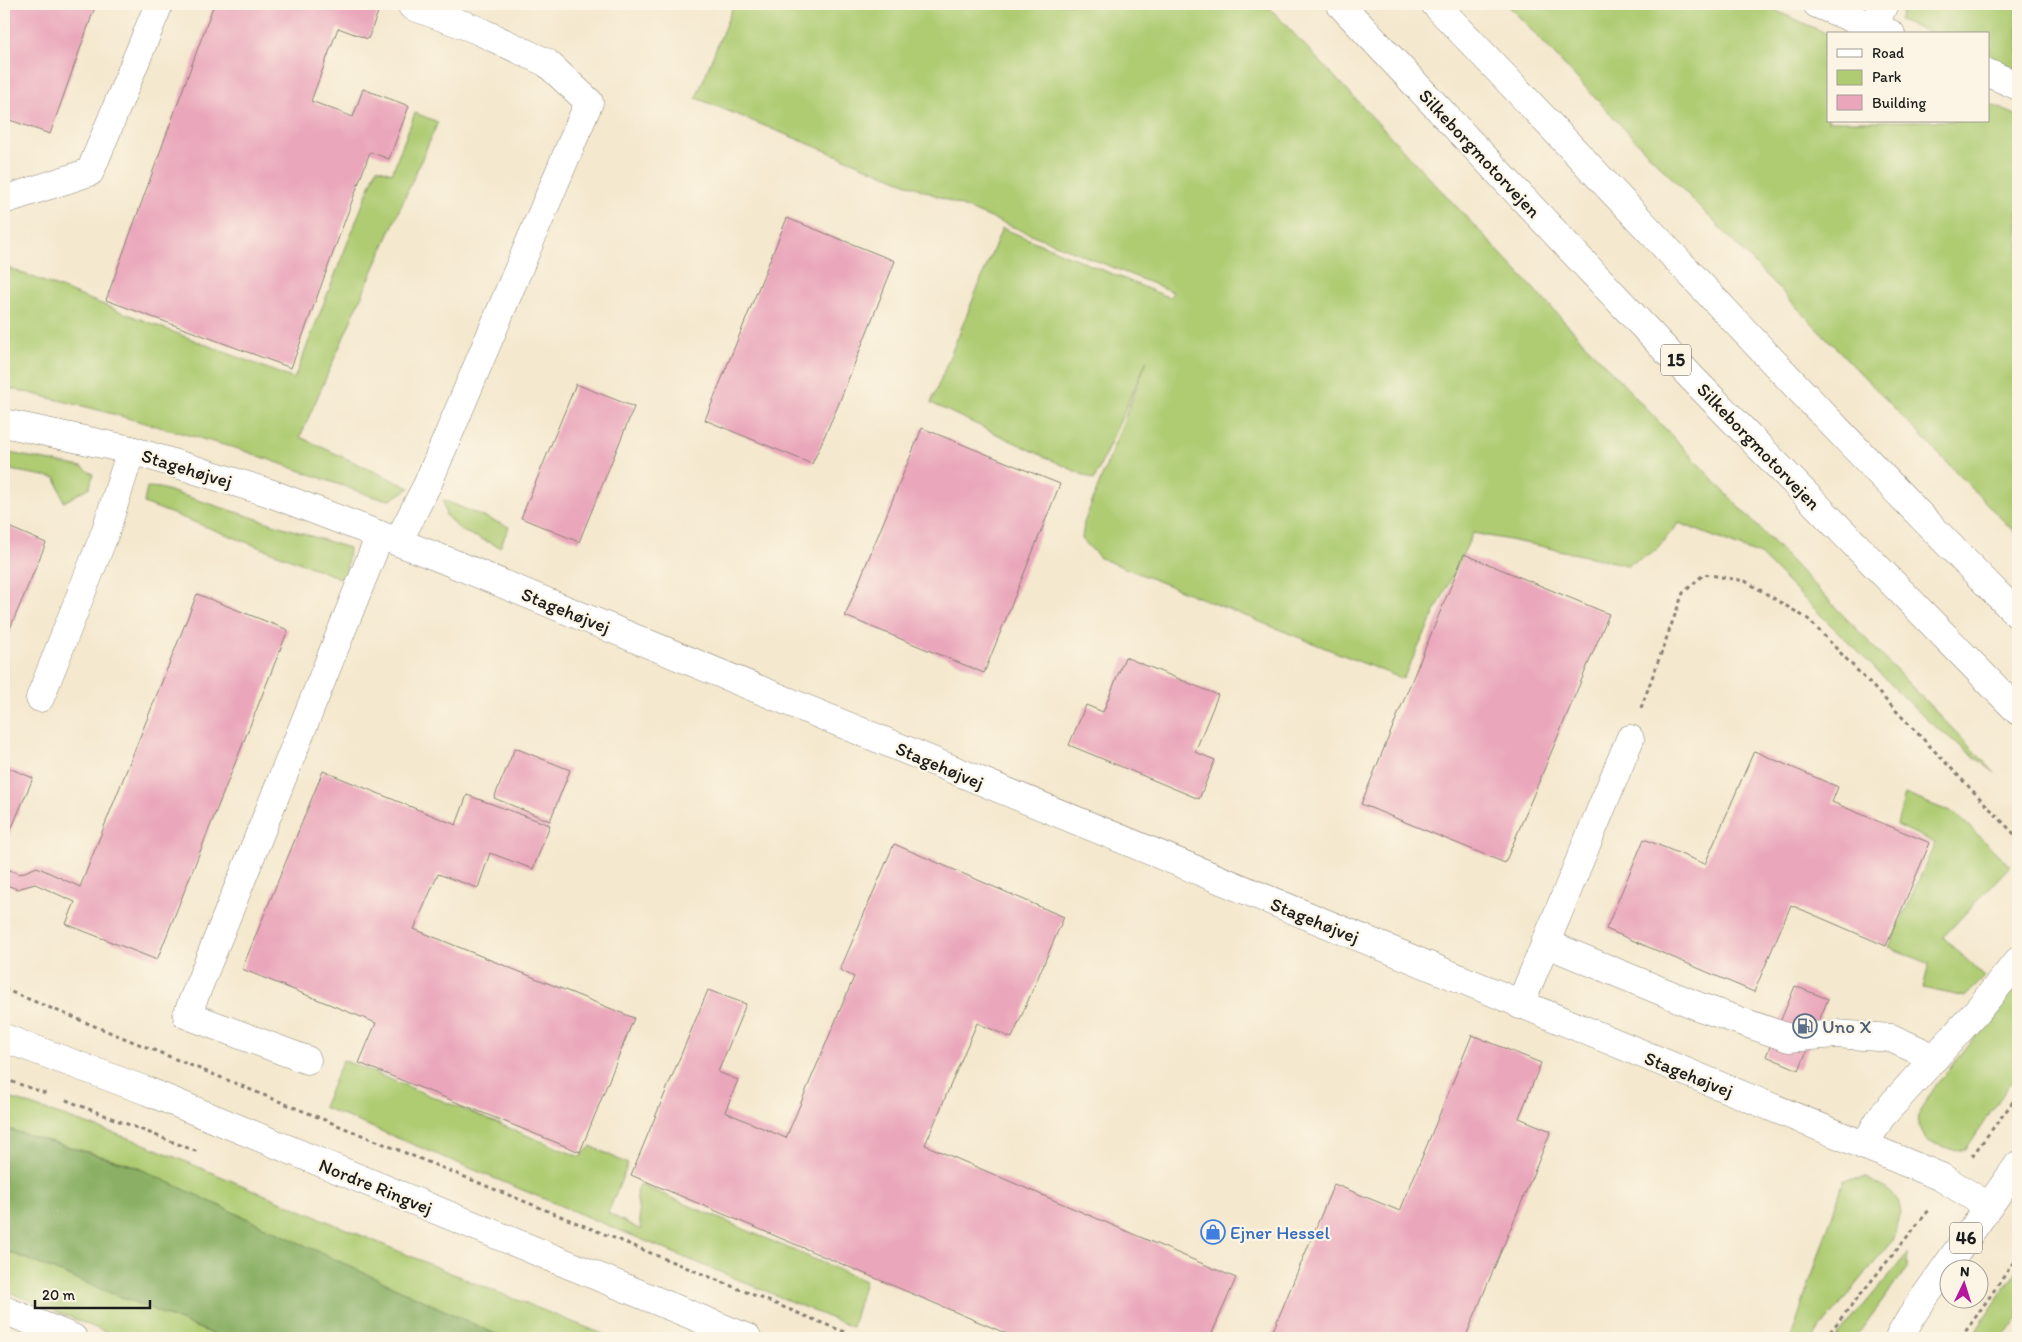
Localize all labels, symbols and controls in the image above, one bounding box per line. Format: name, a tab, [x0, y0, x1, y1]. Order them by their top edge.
legend	[1827, 32, 1990, 122]
text: Road	[1872, 44, 1905, 62]
text: Park	[1872, 68, 1902, 86]
street label: Silkeborgmotorvejen	[1414, 84, 1545, 223]
text: Building	[1872, 94, 1926, 112]
road number: 15	[1661, 344, 1691, 376]
street label: Silkeborgmotorvejen	[1692, 378, 1825, 515]
street label: Stagehøjvej	[139, 444, 235, 493]
street label: Stagehøjvej	[518, 582, 614, 639]
street label: Stagehøjvej	[892, 737, 987, 794]
street label: Stagehøjvej	[1267, 892, 1363, 949]
fuel station icon: Uno X	[1792, 1013, 1818, 1039]
place label: Uno X	[1822, 1015, 1871, 1038]
street label: Stagehøjvej	[1641, 1046, 1737, 1103]
street label: Nordre Ringvej	[316, 1153, 436, 1220]
shop icon: Ejner Hessel	[1200, 1219, 1226, 1245]
place label: Ejner Hessel	[1230, 1221, 1330, 1244]
road number: 46	[1950, 1222, 1982, 1254]
north arrow	[1940, 1260, 1990, 1310]
text: N	[1960, 1263, 1970, 1280]
scale bar	[35, 1277, 150, 1309]
text: 20 m	[42, 1286, 76, 1304]

